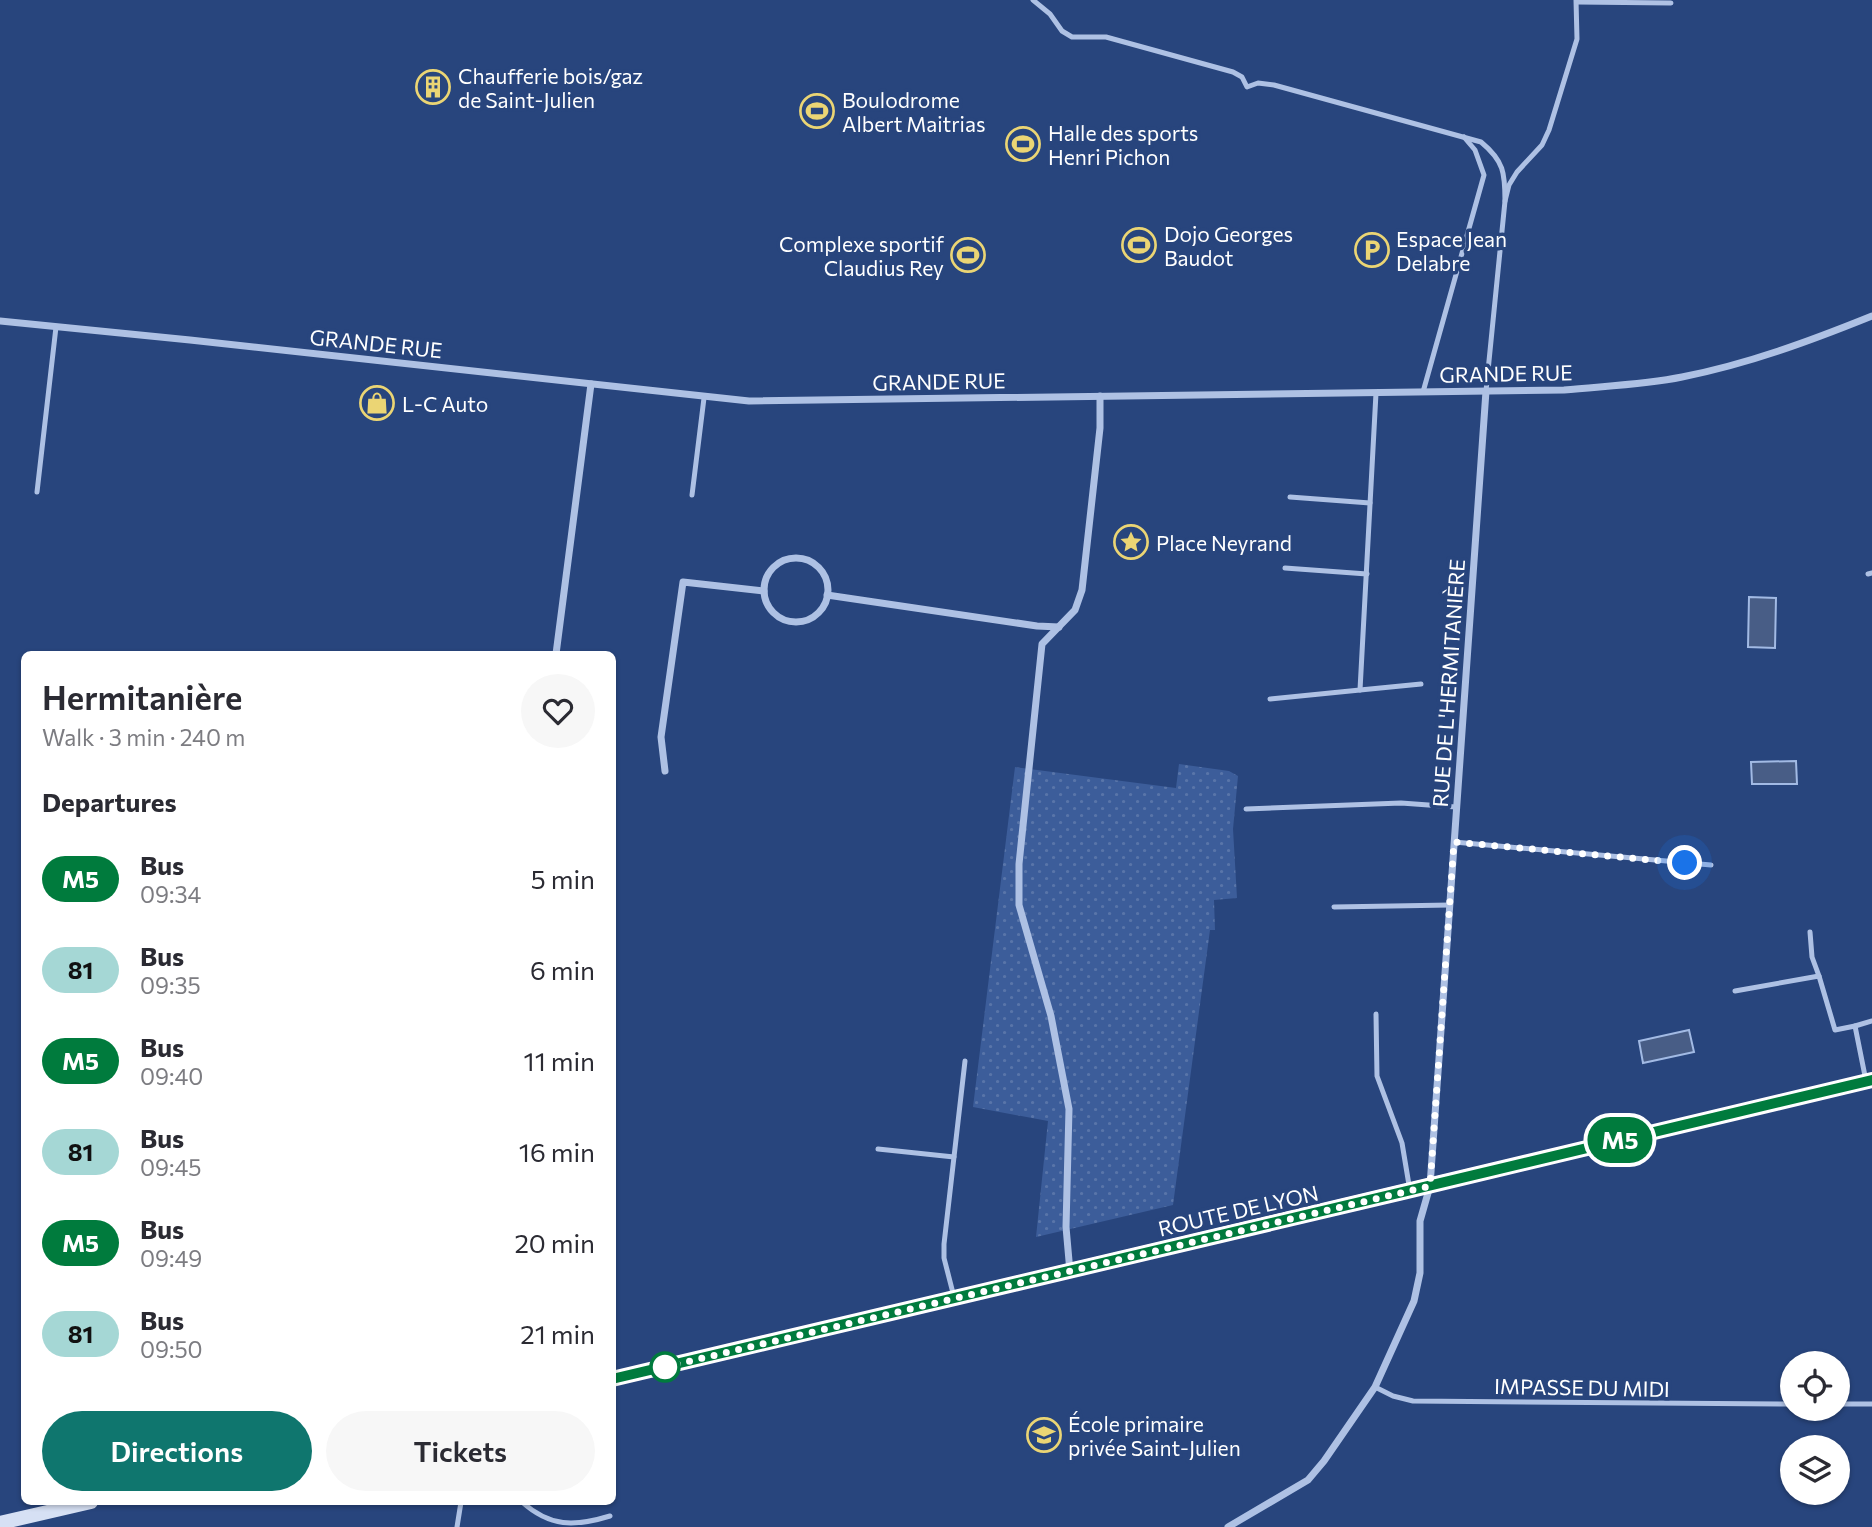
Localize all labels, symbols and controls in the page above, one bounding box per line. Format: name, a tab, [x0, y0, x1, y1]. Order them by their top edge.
place label: Chaufferie bois/gaz de Saint-Julien	[458, 63, 643, 112]
building icon: Chaufferie bois/gaz de Saint-Julien	[414, 68, 452, 106]
place label: Boulodrome Albert Maitrias	[842, 87, 986, 136]
sports icon: Boulodrome Albert Maitrias	[798, 92, 836, 130]
place label: Halle des sports Henri Pichon	[1048, 120, 1198, 169]
sports icon: Halle des sports Henri Pichon	[1004, 125, 1042, 163]
place label: Dojo Georges Baudot	[1164, 221, 1293, 270]
sports icon: Dojo Georges Baudot	[1120, 226, 1158, 264]
place label: Espace Jean Delabre	[1396, 226, 1507, 275]
place label: Complexe sportif Claudius Rey	[779, 231, 945, 280]
parking icon: Espace Jean Delabre	[1353, 231, 1391, 269]
sports icon: Complexe sportif Claudius Rey	[949, 236, 987, 274]
street label: GRANDE RUE	[308, 324, 444, 362]
street label: GRANDE RUE	[1439, 359, 1573, 387]
street label: GRANDE RUE	[872, 367, 1006, 395]
shop icon: L-C Auto	[358, 384, 396, 422]
place label: L-C Auto	[402, 391, 488, 416]
place icon: Place Neyrand	[1112, 523, 1150, 561]
place label: Place Neyrand	[1156, 530, 1292, 555]
street label: RUE DE L'HERMITANIÈRE	[1427, 558, 1469, 808]
button: heart	[521, 674, 595, 748]
text: Hermitanière	[42, 676, 242, 717]
text: Walk · 3 min · 240 m	[42, 723, 245, 751]
text: Departures	[42, 786, 177, 817]
your location	[1667, 845, 1702, 880]
text: Bus	[140, 849, 184, 880]
text: 5 min	[531, 863, 595, 894]
text: M5	[62, 864, 99, 893]
text: 09:34	[140, 880, 201, 908]
text: Bus	[140, 940, 184, 971]
text: 6 min	[530, 954, 595, 985]
text: 81	[68, 955, 93, 984]
text: 09:35	[140, 971, 201, 999]
text: Bus	[140, 1031, 184, 1062]
text: 11 min	[524, 1045, 595, 1076]
text: M5	[62, 1046, 99, 1075]
text: 09:40	[140, 1062, 203, 1090]
line badge: M5	[1588, 1117, 1652, 1163]
text: Bus	[140, 1122, 184, 1153]
text: M5	[1601, 1125, 1639, 1154]
text: 16 min	[519, 1136, 595, 1167]
text: 81	[68, 1137, 93, 1166]
text: 09:45	[140, 1153, 201, 1181]
street label: ROUTE DE LYON	[1155, 1179, 1321, 1241]
text: Bus	[140, 1213, 184, 1244]
text: 20 min	[514, 1227, 595, 1258]
text: M5	[62, 1228, 99, 1257]
text: 09:49	[140, 1244, 202, 1272]
text: Bus	[140, 1304, 184, 1335]
text: 21 min	[520, 1318, 595, 1349]
text: 81	[68, 1319, 93, 1348]
text: 09:50	[140, 1335, 203, 1363]
map controls	[1780, 1351, 1850, 1505]
button: locate	[1780, 1351, 1850, 1421]
unlabelled marker	[650, 1352, 680, 1382]
street label: IMPASSE DU MIDI	[1494, 1373, 1670, 1401]
button: Directions	[42, 1411, 312, 1491]
button: Tickets	[326, 1411, 595, 1491]
place label: École primaire privée Saint-Julien	[1068, 1411, 1241, 1460]
school or university icon: École primaire privée Saint-Julien	[1025, 1416, 1063, 1454]
button: layers	[1780, 1435, 1850, 1505]

